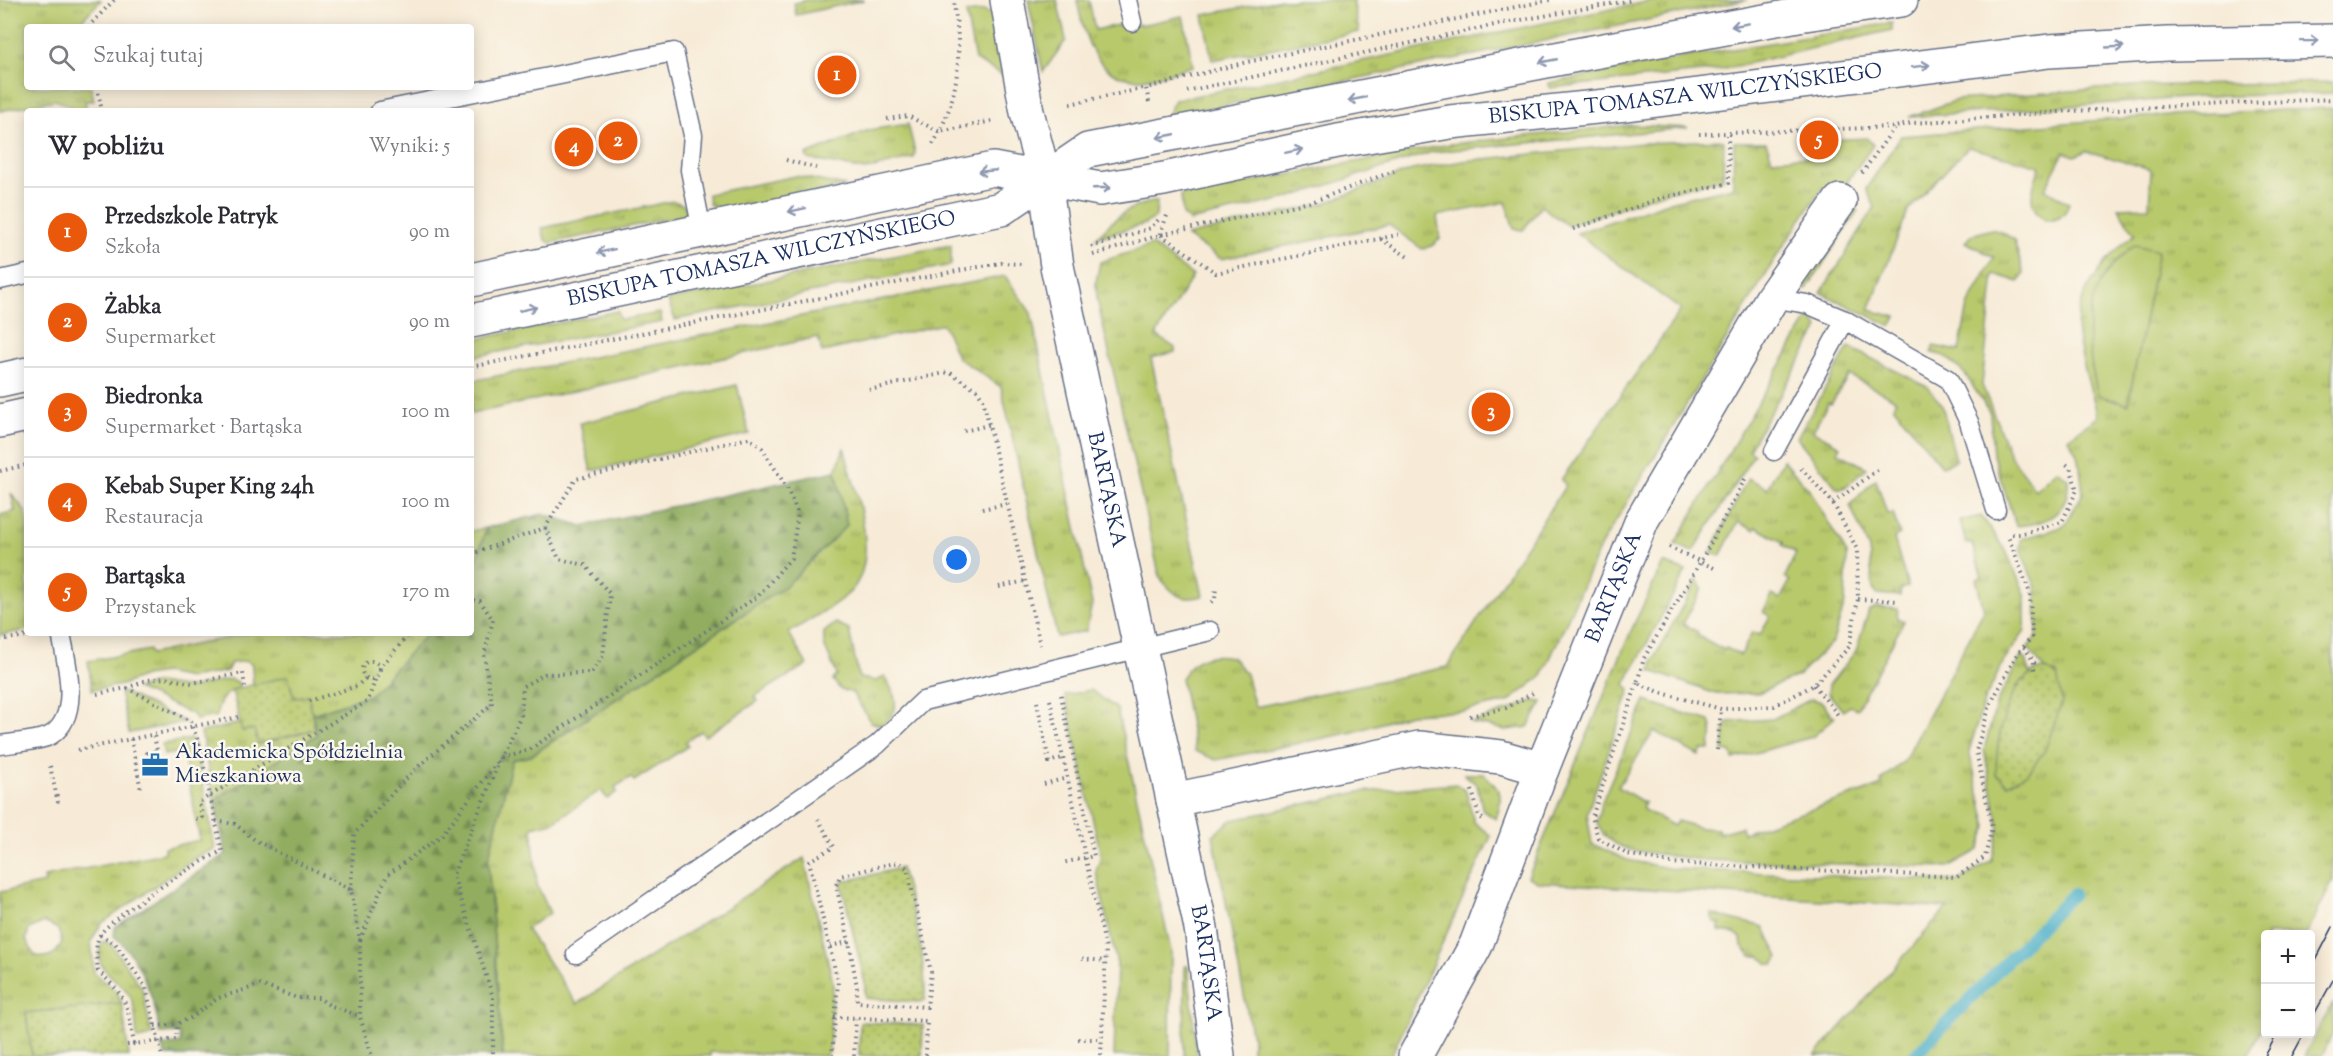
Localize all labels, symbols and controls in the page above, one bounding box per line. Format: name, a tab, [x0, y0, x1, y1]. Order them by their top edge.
one-way arrow	[1731, 20, 1750, 31]
search box	[24, 24, 474, 90]
one-way arrow	[2299, 35, 2319, 47]
icon: search	[45, 41, 78, 74]
text: Szukaj tutaj	[93, 41, 204, 73]
one-way arrow	[2105, 42, 2124, 53]
pin: 1	[818, 52, 856, 98]
one-way arrow	[1539, 56, 1559, 67]
street label: BISKUPA TOMASZA WILCZYŃSKIEGO	[1487, 57, 1884, 133]
one-way arrow	[1911, 61, 1930, 72]
one-way arrow	[1348, 93, 1367, 105]
pin: 2	[598, 118, 638, 164]
pin: 5	[1800, 118, 1838, 162]
pin: 4	[554, 124, 594, 170]
text: W pobliżu	[48, 129, 164, 166]
one-way arrow	[1156, 131, 1176, 142]
text: Wyniki: 5	[369, 133, 450, 162]
one-way arrow	[1283, 145, 1303, 156]
one-way arrow	[978, 166, 998, 177]
one-way arrow	[1092, 182, 1112, 193]
text: Przedszkole Patryk	[105, 202, 278, 234]
street label: BISKUPA TOMASZA WILCZYŃSKIEGO	[565, 204, 959, 315]
one-way arrow	[787, 205, 807, 216]
text: 1	[64, 218, 71, 247]
text: 90 m	[409, 218, 450, 247]
text: Szkoła	[105, 234, 161, 263]
one-way arrow	[597, 246, 616, 257]
text: Żabka	[105, 292, 161, 324]
one-way arrow	[518, 303, 538, 314]
text: 2	[63, 308, 72, 337]
text: 90 m	[409, 308, 450, 337]
text: Supermarket	[105, 324, 216, 353]
text: Biedronka	[105, 382, 203, 414]
pin: 3	[1472, 390, 1510, 434]
text: 3	[63, 398, 72, 427]
text: 100 m	[401, 398, 450, 427]
text: Supermarket · Bartąska	[105, 414, 302, 443]
street label: BARTĄSKA	[1079, 429, 1133, 550]
text: Kebab Super King 24h	[105, 472, 315, 504]
text: 4	[62, 488, 73, 517]
text: 100 m	[401, 488, 450, 517]
text: Restauracja	[105, 504, 203, 533]
street label: BARTĄSKA	[1579, 528, 1651, 648]
your location	[942, 545, 971, 574]
text: Bartąska	[105, 562, 185, 594]
text: 5	[64, 578, 71, 607]
text: 170 m	[402, 578, 450, 607]
text: Przystanek	[105, 594, 197, 623]
place label: Akademicka Spółdzielnia Mieszkaniowa	[175, 738, 403, 792]
office icon: Akademicka Spółdzielnia Mieszkaniowa	[140, 750, 170, 780]
street label: BARTĄSKA	[1181, 902, 1228, 1024]
map controls	[2261, 930, 2315, 1038]
button: +	[2261, 930, 2315, 984]
button: −	[2261, 984, 2315, 1038]

